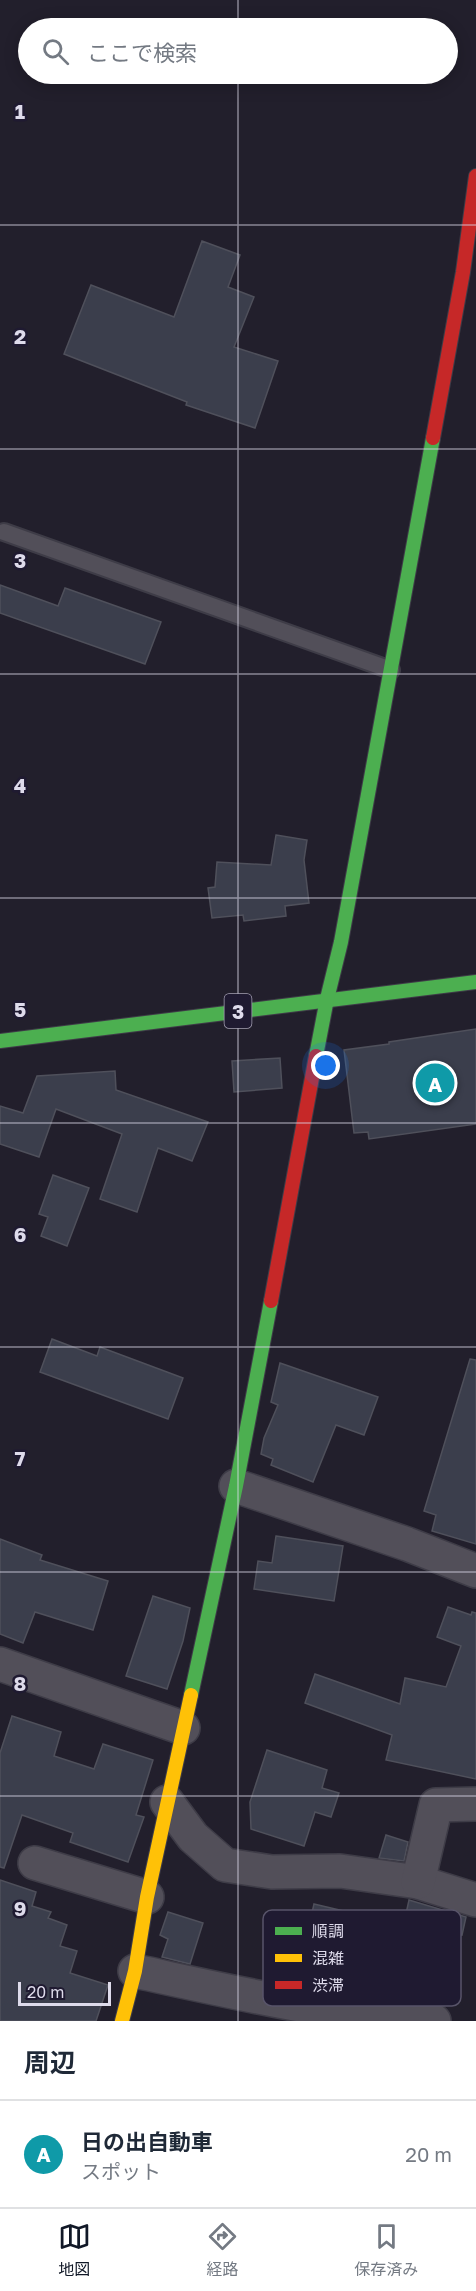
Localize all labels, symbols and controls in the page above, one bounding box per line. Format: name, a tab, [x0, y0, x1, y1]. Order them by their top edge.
search box	[18, 18, 458, 84]
icon: search	[39, 35, 72, 68]
text: ここで検索	[87, 39, 197, 66]
text: 1	[15, 99, 25, 123]
text: 2	[14, 324, 26, 348]
text: 3	[14, 548, 26, 572]
text: 4	[14, 773, 26, 797]
road number: 3	[224, 994, 252, 1028]
text: 5	[14, 997, 26, 1021]
your location	[311, 1051, 340, 1080]
pin: A	[416, 1060, 454, 1106]
text: 6	[14, 1222, 26, 1246]
text: 7	[15, 1446, 26, 1470]
text: 8	[14, 1671, 26, 1695]
text: 9	[14, 1896, 26, 1920]
legend	[263, 1910, 461, 2006]
text: 順調	[312, 1921, 344, 1941]
text: 混雑	[312, 1948, 344, 1968]
text: 渋滞	[312, 1975, 344, 1995]
scale bar	[18, 1979, 111, 2006]
text: 20 m	[27, 1982, 64, 2002]
text: 周辺	[24, 2047, 76, 2078]
text: 日の出自動車	[81, 2128, 213, 2155]
text: A	[36, 2142, 51, 2166]
text: 20 m	[405, 2142, 452, 2166]
text: スポット	[81, 2159, 161, 2183]
tab: 地図	[58, 2220, 91, 2280]
tab: 経路	[206, 2220, 239, 2280]
tab: 保存済み	[354, 2220, 418, 2280]

